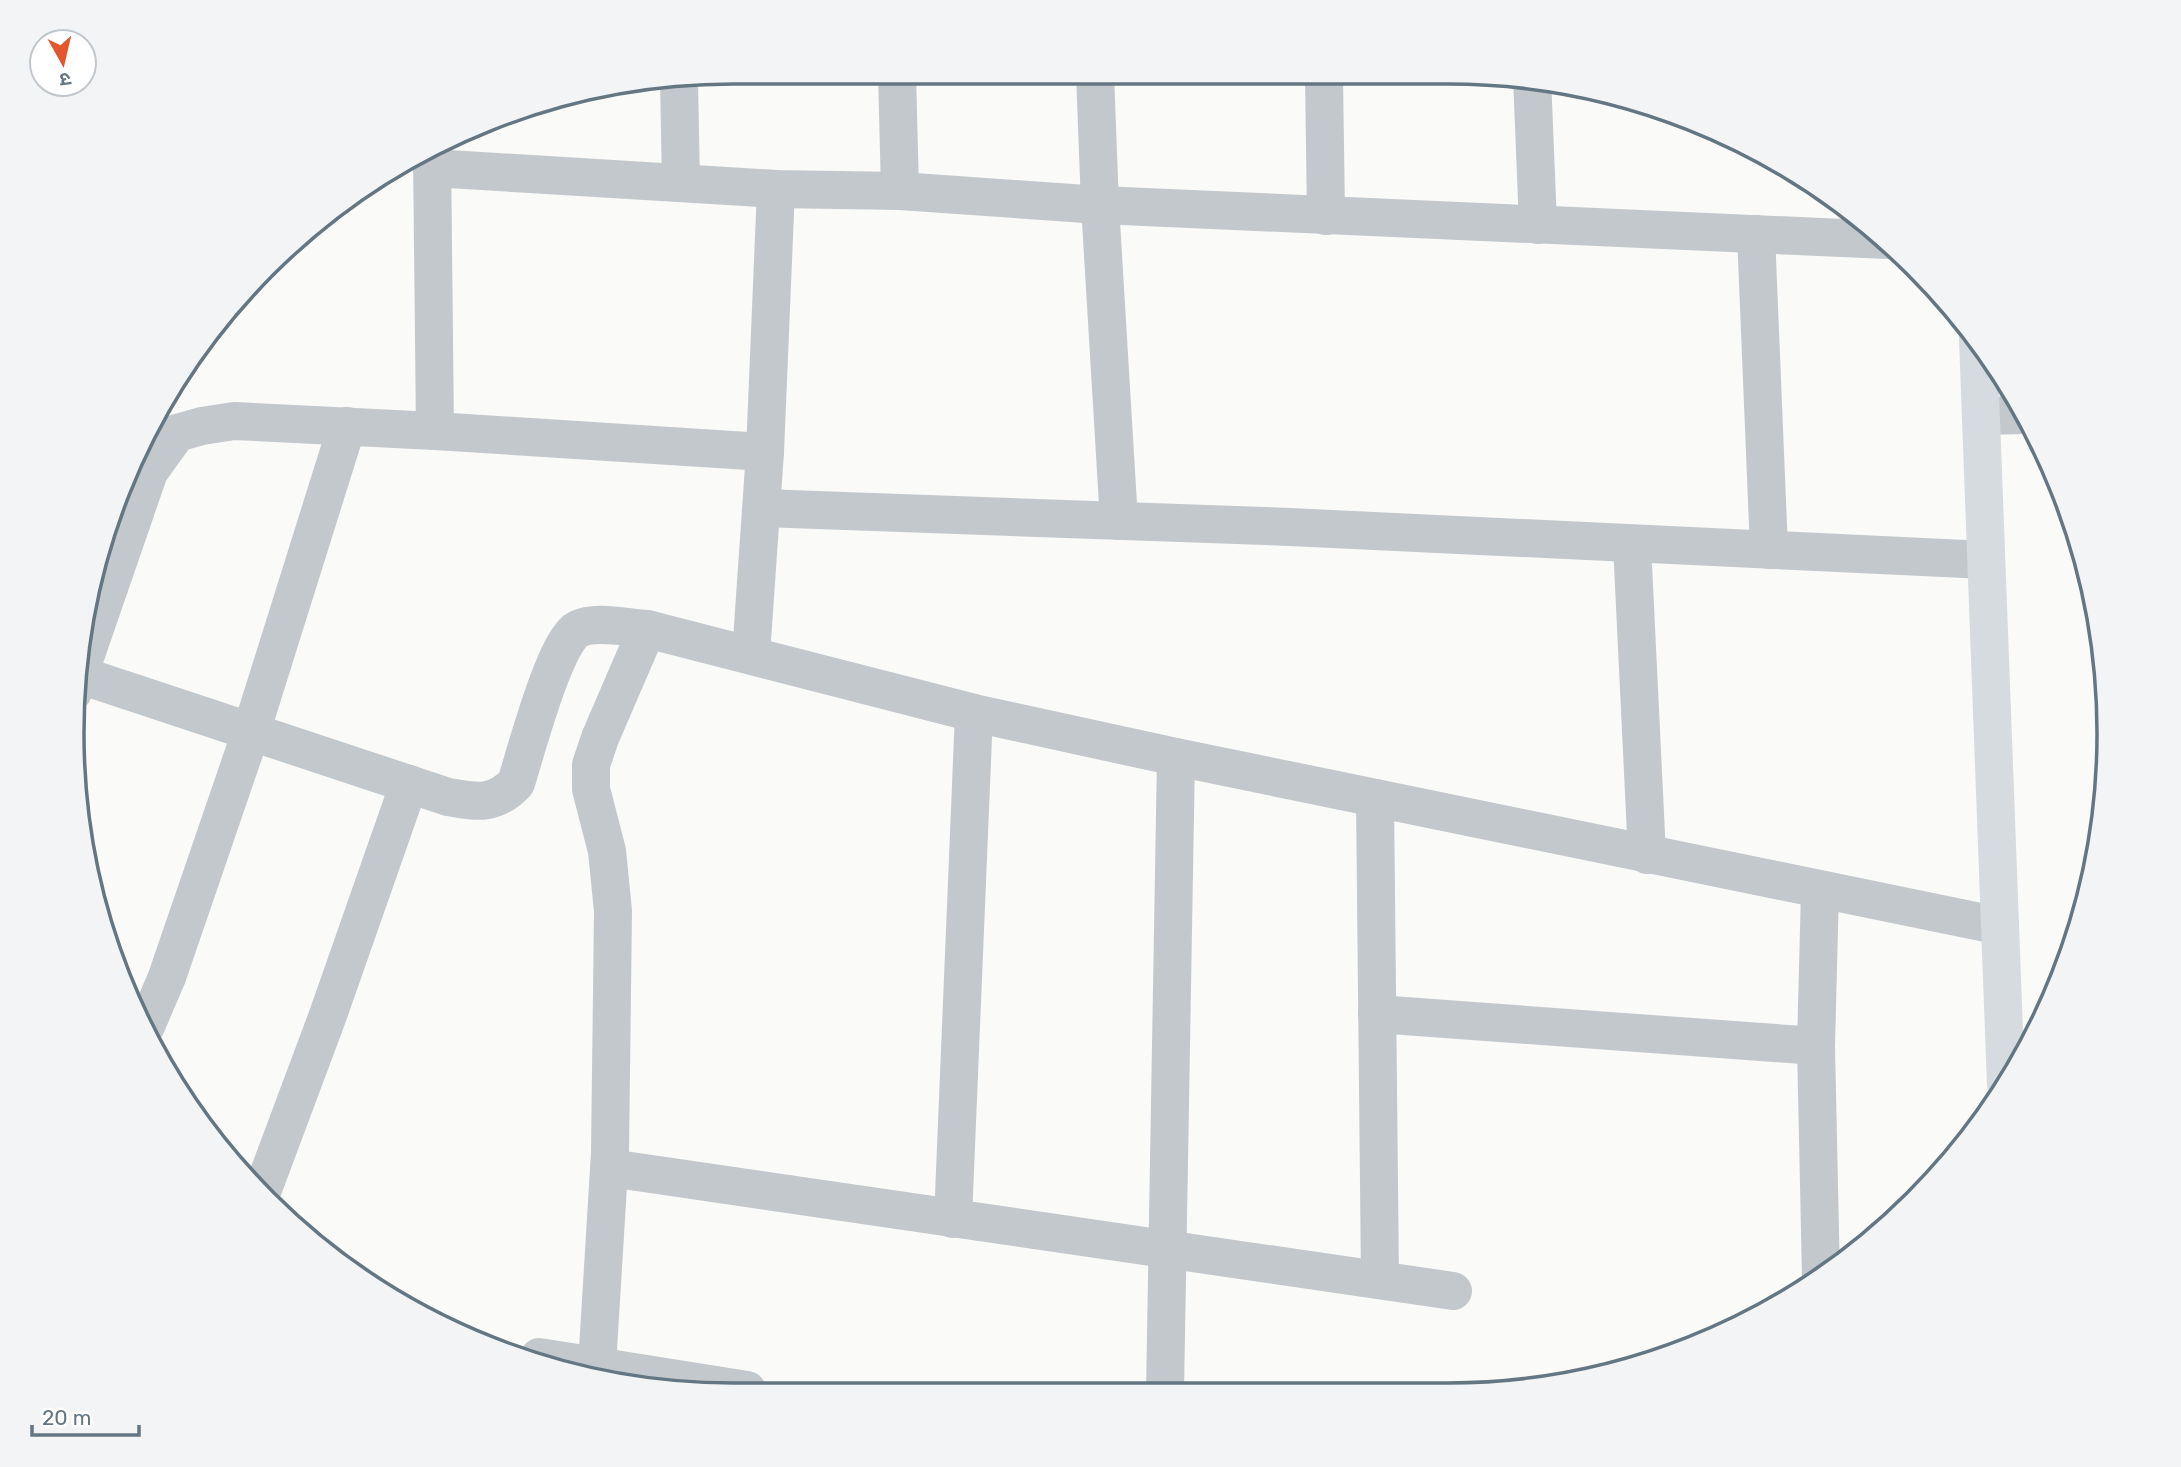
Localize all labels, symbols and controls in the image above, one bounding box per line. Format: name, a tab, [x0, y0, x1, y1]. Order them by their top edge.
north arrow	[28, 28, 98, 98]
text: उ	[57, 67, 72, 92]
scale bar	[32, 1394, 138, 1438]
text: 20 m	[42, 1405, 91, 1430]

